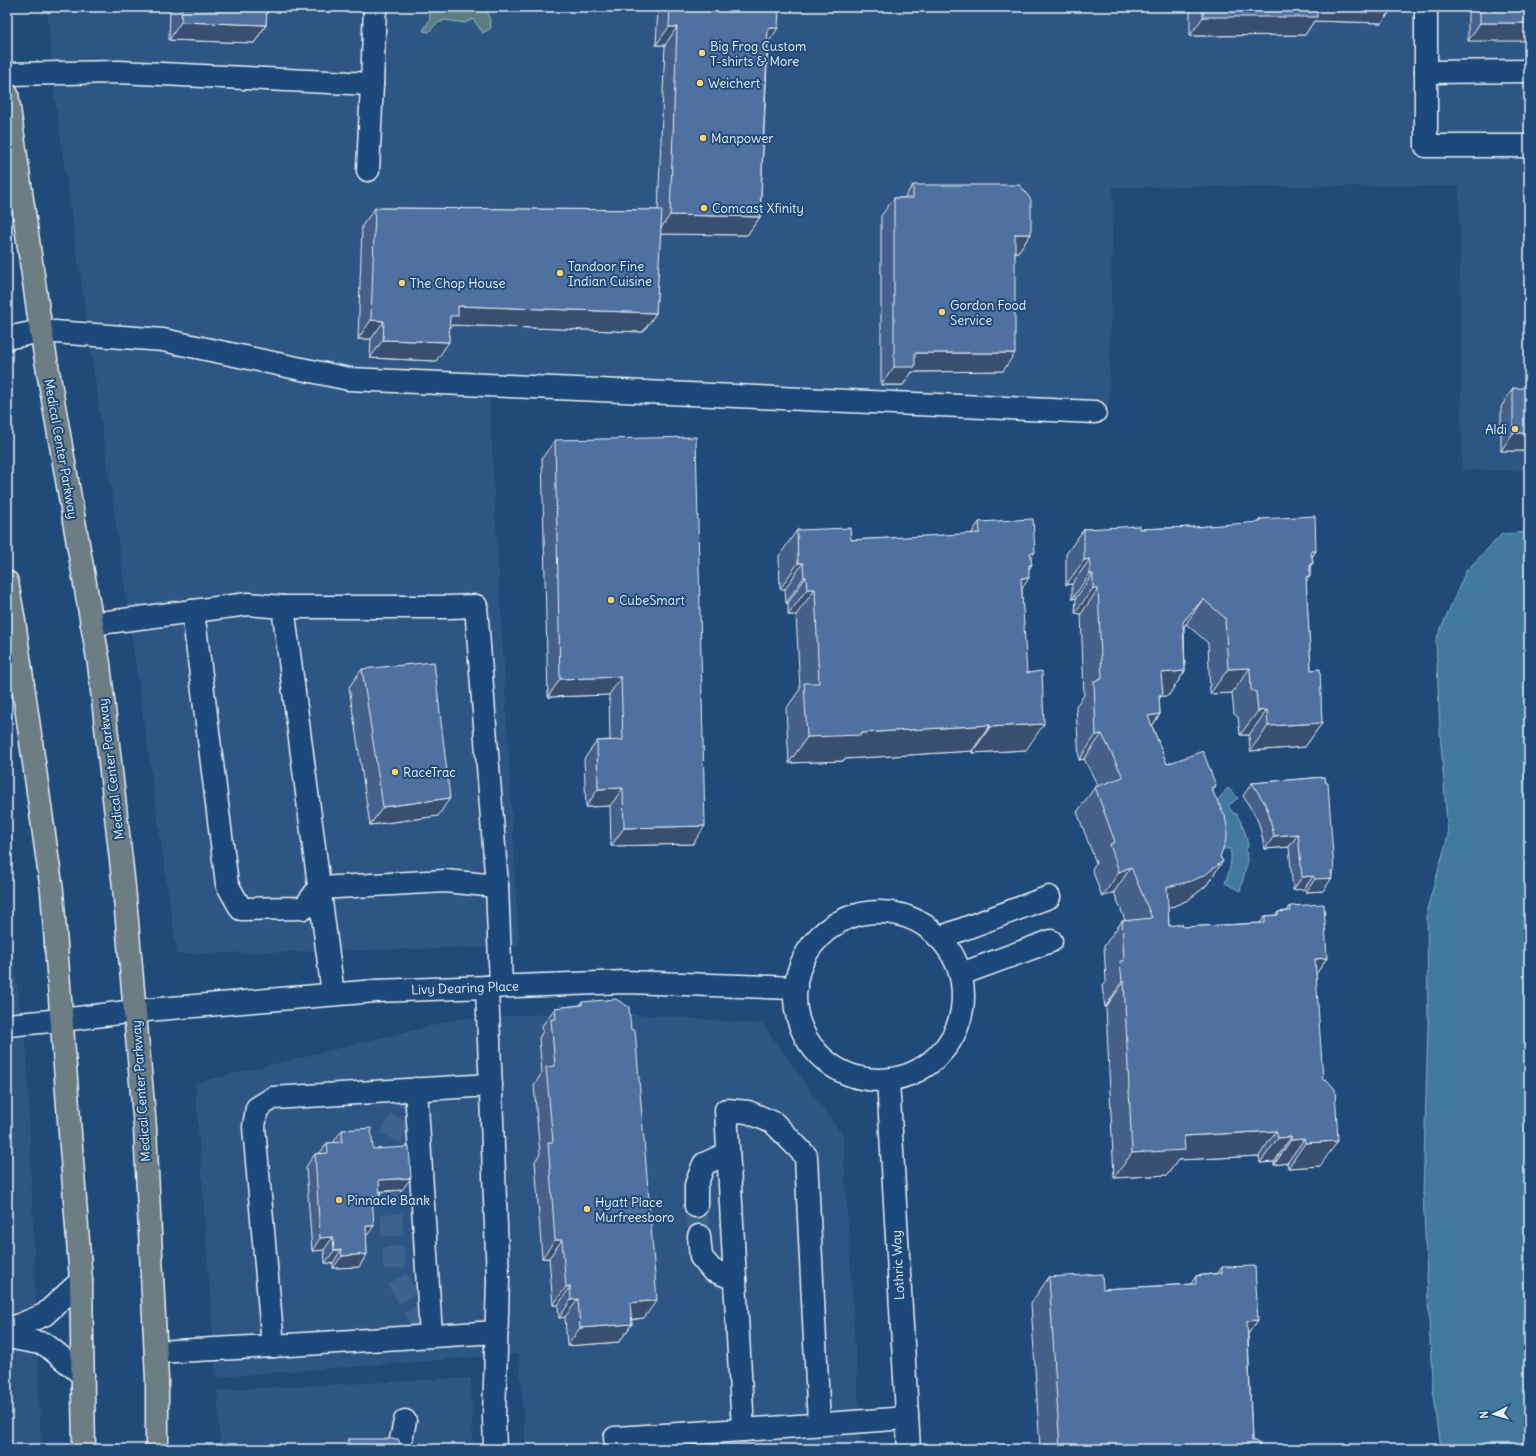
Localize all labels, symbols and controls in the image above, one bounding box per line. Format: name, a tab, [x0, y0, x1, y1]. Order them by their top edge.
place label: Big Frog Custom T-shirts & More	[710, 38, 806, 70]
marker: Big Frog Custom T-shirts & More	[697, 48, 707, 58]
place label: Weichert	[708, 75, 761, 92]
marker: Weichert	[695, 78, 705, 88]
place label: Manpower	[711, 130, 774, 147]
marker: Manpower	[698, 133, 708, 143]
place label: Comcast Xfinity	[712, 200, 804, 217]
marker: Comcast Xfinity	[699, 203, 709, 213]
place label: Tandoor Fine Indian Cuisine	[568, 258, 652, 290]
marker: Tandoor Fine Indian Cuisine	[555, 268, 565, 278]
place label: The Chop House	[410, 275, 505, 292]
marker: The Chop House	[397, 278, 407, 288]
place label: Gordon Food Service	[950, 297, 1027, 329]
marker: Gordon Food Service	[937, 307, 947, 317]
street label: Medical Center Parkway	[40, 378, 82, 520]
place label: Aldi	[1485, 421, 1507, 438]
marker: Aldi	[1510, 424, 1520, 434]
place label: CubeSmart	[619, 592, 685, 609]
marker: CubeSmart	[606, 595, 616, 605]
street label: Medical Center Parkway	[94, 697, 128, 841]
place label: RaceTrac	[403, 764, 456, 781]
marker: RaceTrac	[390, 767, 400, 777]
street label: Livy Dearing Place	[411, 978, 519, 998]
street label: Medical Center Parkway	[128, 1020, 154, 1162]
place label: Pinnacle Bank	[347, 1192, 430, 1209]
place label: Hyatt Place Murfreesboro	[595, 1194, 674, 1226]
marker: Pinnacle Bank	[334, 1195, 344, 1205]
marker: Hyatt Place Murfreesboro	[582, 1204, 592, 1214]
street label: Lothric Way	[888, 1230, 908, 1300]
north arrow	[1474, 1394, 1514, 1434]
text: N	[1477, 1410, 1491, 1419]

